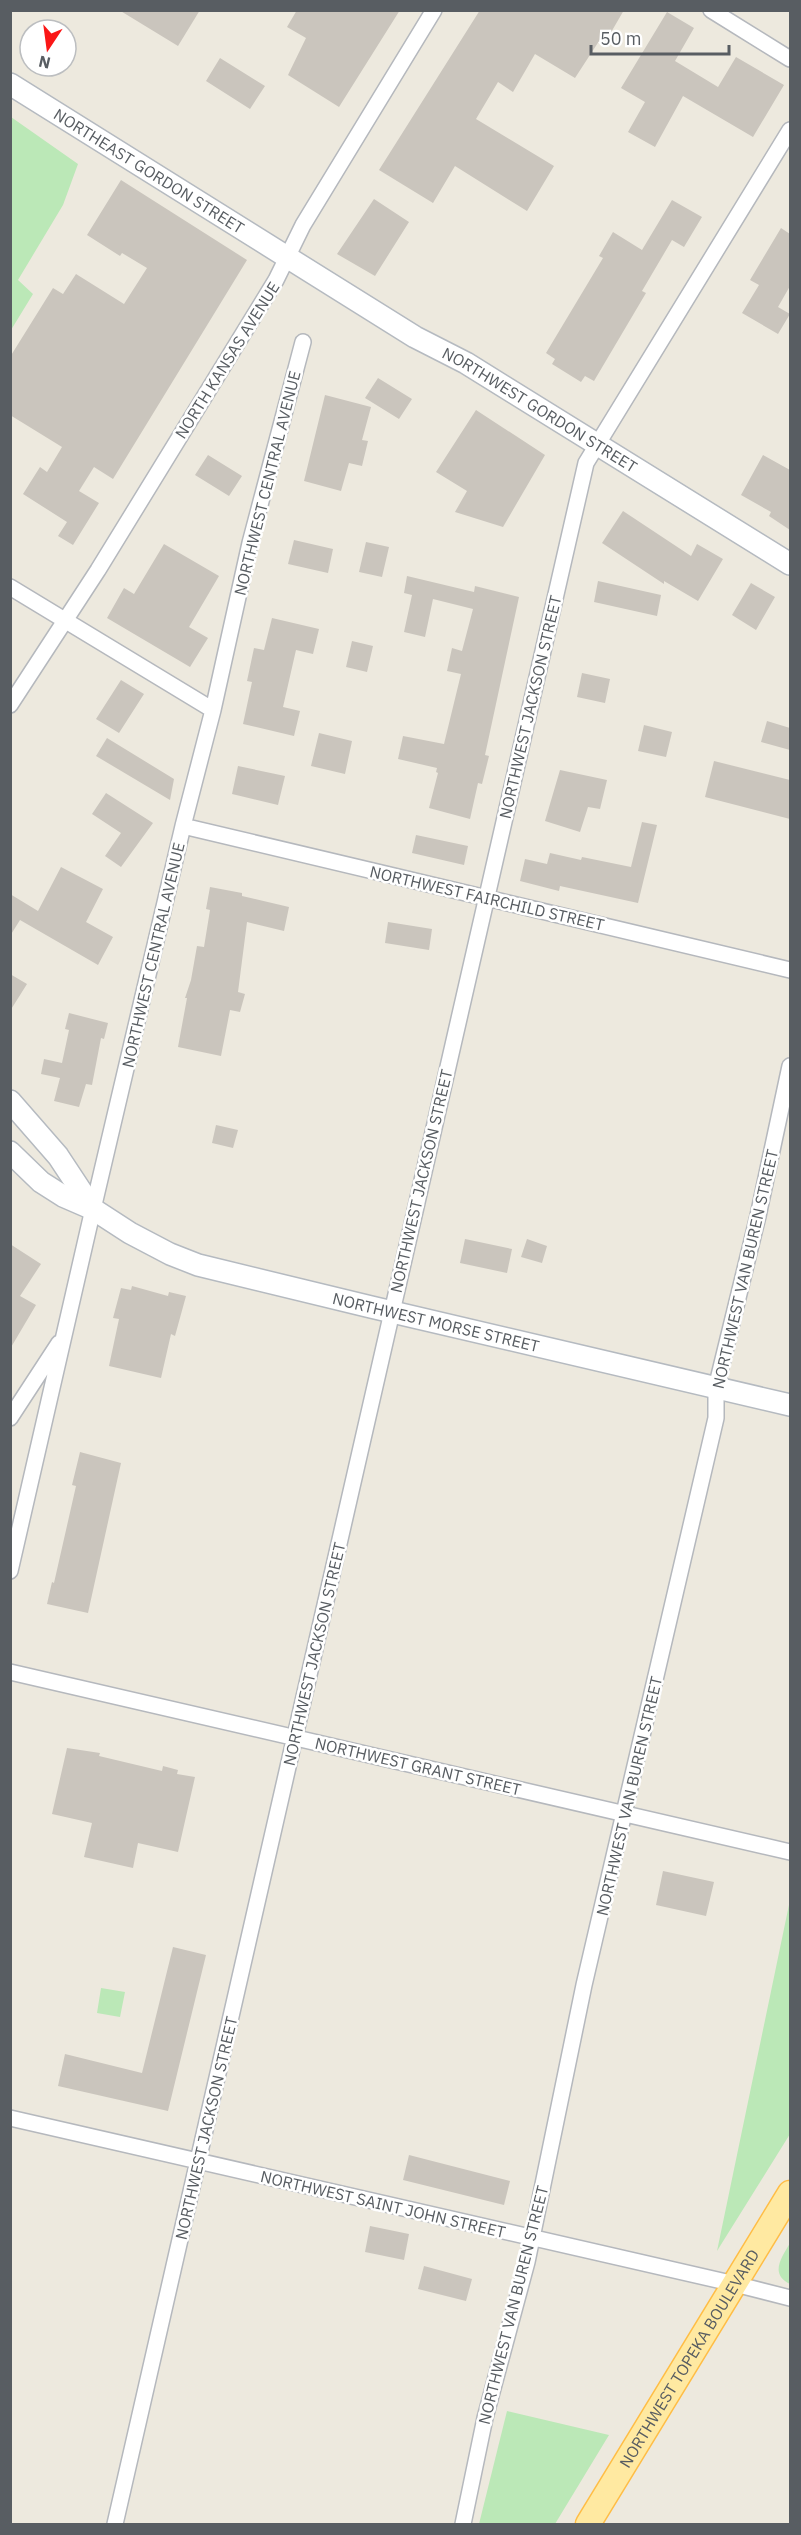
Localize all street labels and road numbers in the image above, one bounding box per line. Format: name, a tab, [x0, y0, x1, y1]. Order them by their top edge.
street label: NORTHEAST GORDON STREET	[50, 104, 248, 238]
street label: NORTH KANSAS AVENUE	[170, 278, 284, 442]
street label: NORTHWEST GORDON STREET	[439, 343, 641, 477]
street label: NORTHWEST CENTRAL AVENUE	[229, 369, 305, 597]
street label: NORTHWEST JACKSON STREET	[495, 593, 565, 821]
street label: NORTHWEST CENTRAL AVENUE	[117, 840, 189, 1070]
street label: NORTHWEST FAIRCHILD STREET	[368, 861, 606, 935]
street label: NORTHWEST JACKSON STREET	[386, 1067, 456, 1295]
street label: NORTHWEST VAN BUREN STREET	[708, 1147, 782, 1391]
street label: NORTHWEST MORSE STREET	[331, 1288, 541, 1356]
street label: NORTHWEST JACKSON STREET	[279, 1540, 349, 1768]
street label: NORTHWEST VAN BUREN STREET	[592, 1674, 666, 1918]
street label: NORTHWEST GRANT STREET	[313, 1733, 523, 1799]
street label: NORTHWEST JACKSON STREET	[171, 2014, 241, 2242]
street label: NORTHWEST SAINT JOHN STREET	[258, 2166, 508, 2242]
street label: NORTHWEST VAN BUREN STREET	[474, 2184, 552, 2426]
street label: NORTHWEST TOPEKA BOULEVARD	[615, 2246, 763, 2471]

